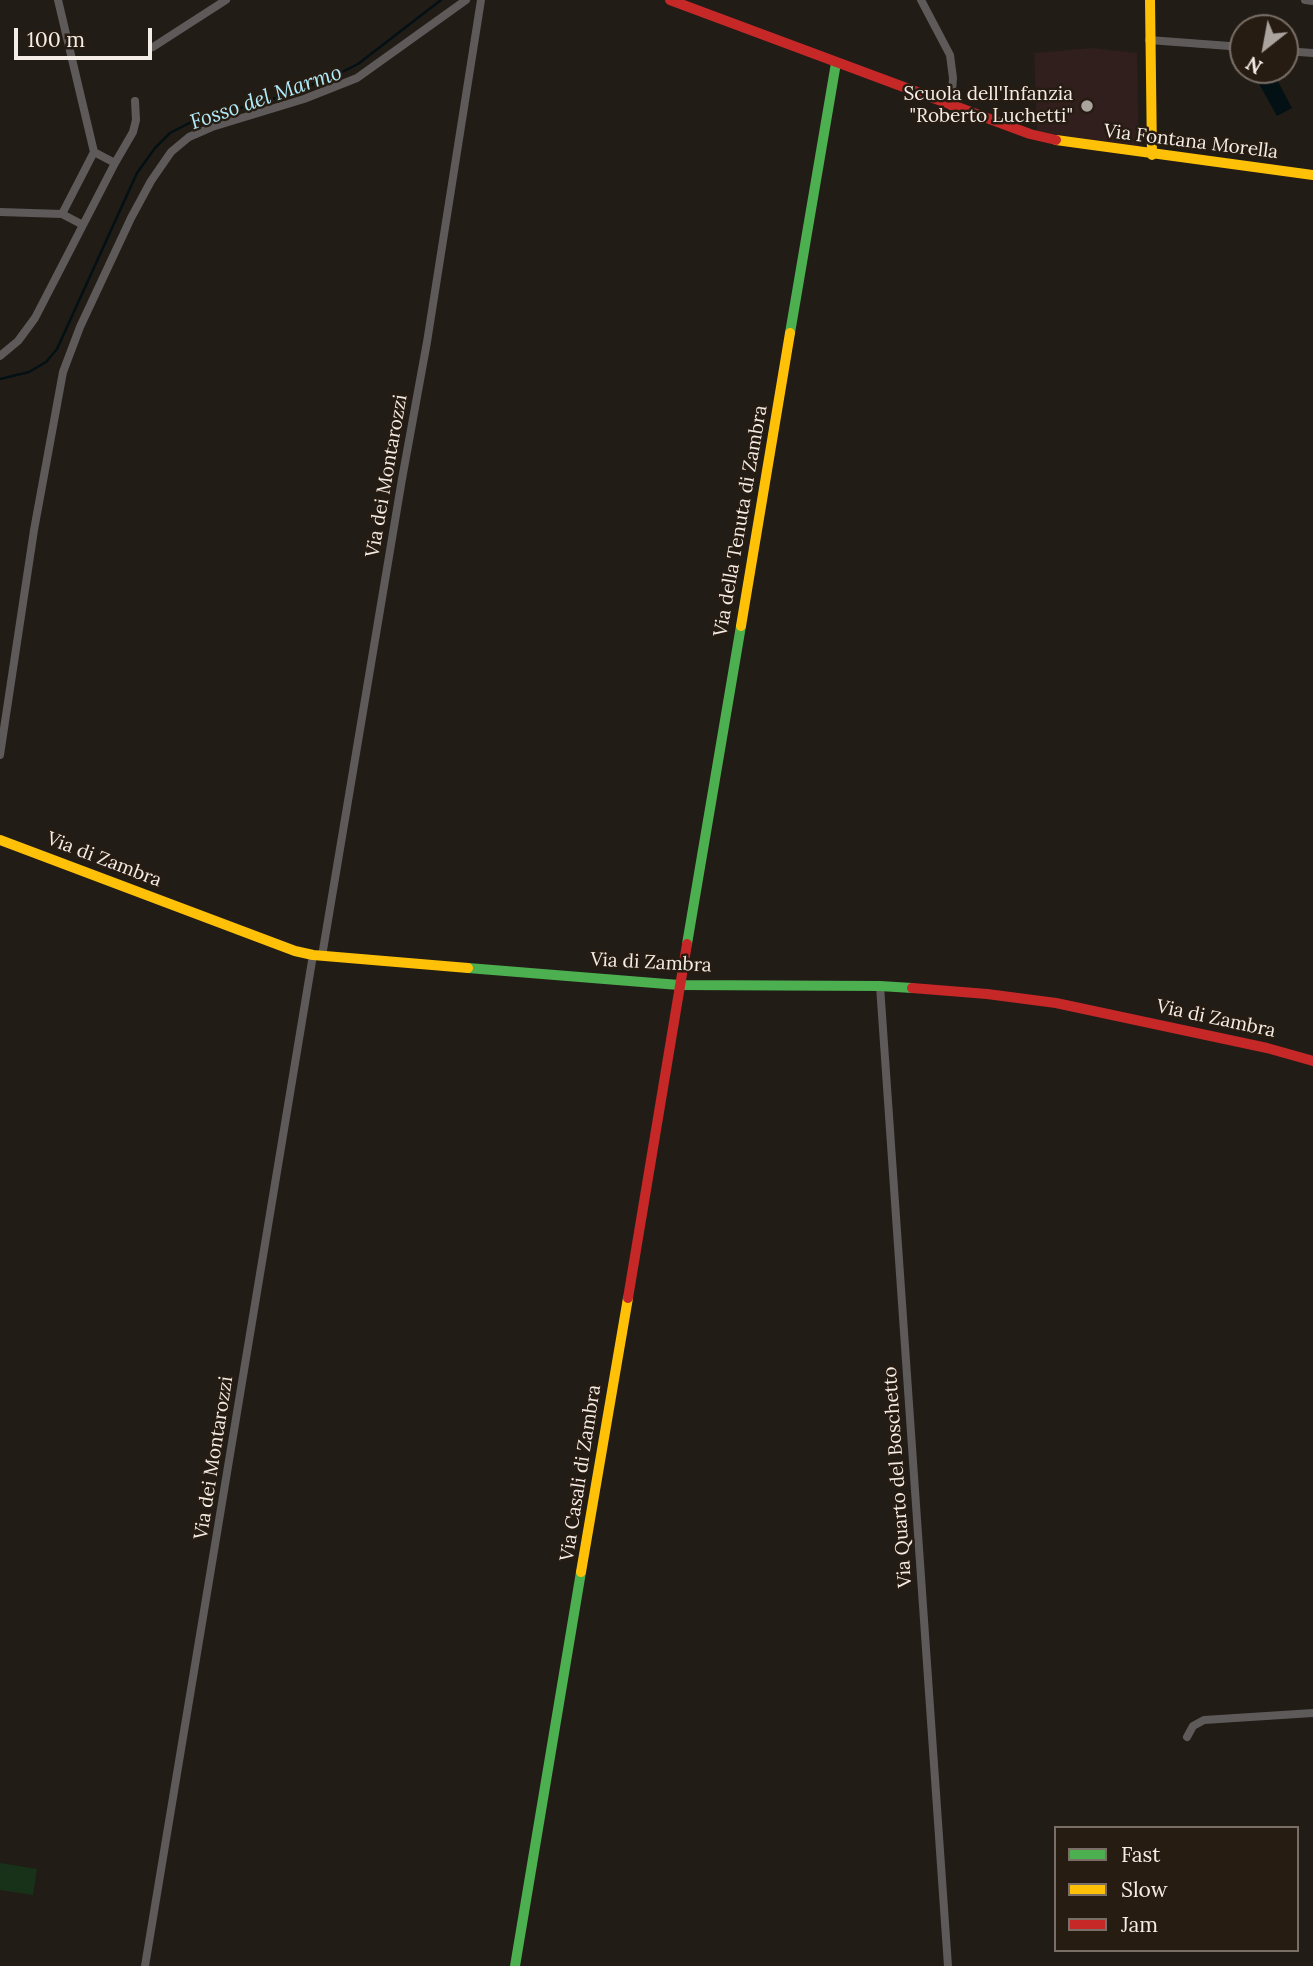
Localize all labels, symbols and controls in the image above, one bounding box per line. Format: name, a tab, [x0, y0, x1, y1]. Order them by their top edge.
scale bar	[18, 14, 156, 58]
north arrow	[1229, 14, 1299, 84]
text: 100 m	[27, 26, 85, 53]
text: N	[1242, 51, 1267, 79]
water label: Fosso del Marmo	[187, 60, 345, 136]
place label: Scuola dell'Infanzia "Roberto Luchetti"	[903, 84, 1073, 128]
marker: Scuola dell'Infanzia "Roberto Luchetti"	[1079, 98, 1095, 114]
street label: Via Fontana Morella	[1103, 120, 1279, 164]
street label: Via dei Montarozzi	[361, 393, 413, 559]
street label: Via della Tenuta di Zambra	[709, 403, 773, 639]
street label: Via di Zambra	[43, 828, 165, 892]
street label: Via di Zambra	[590, 948, 712, 978]
street label: Via di Zambra	[1154, 995, 1278, 1043]
street label: Via Quarto del Boschetto	[879, 1366, 917, 1588]
street label: Via dei Montarozzi	[190, 1375, 238, 1541]
street label: Via Casali di Zambra	[556, 1383, 606, 1563]
legend	[1054, 1826, 1299, 1952]
text: Fast	[1121, 1841, 1160, 1868]
text: Slow	[1121, 1876, 1168, 1903]
text: Jam	[1121, 1911, 1158, 1938]

